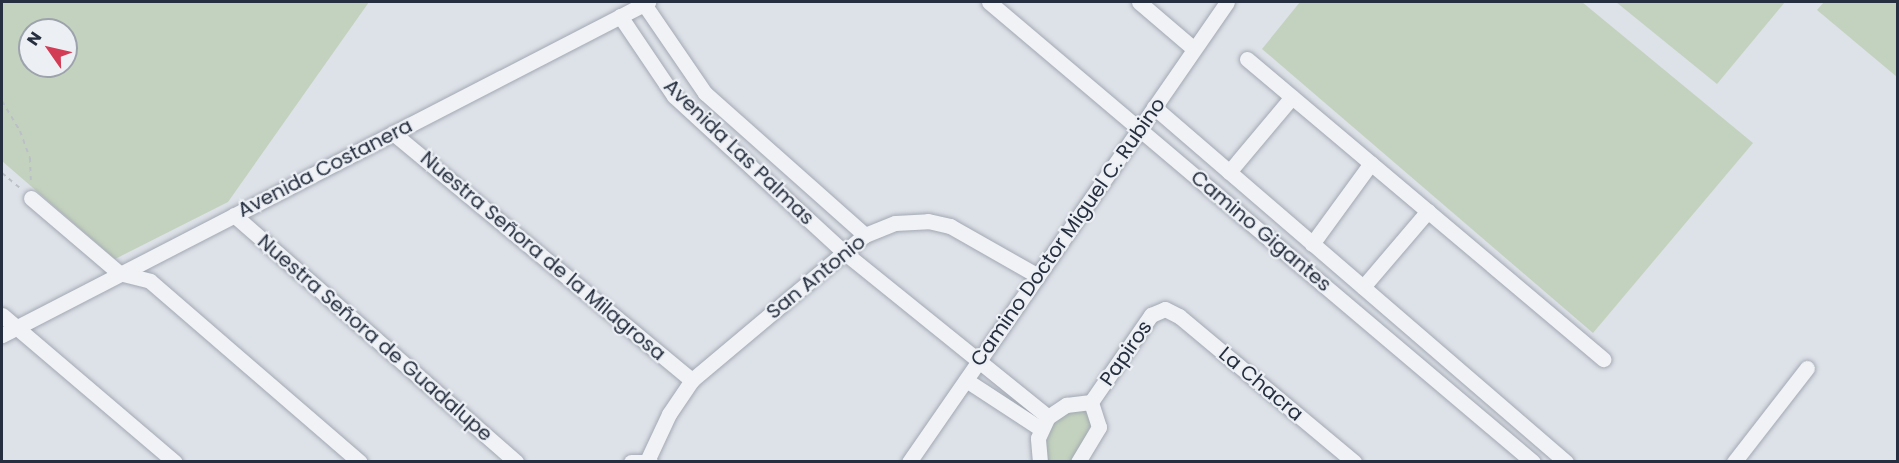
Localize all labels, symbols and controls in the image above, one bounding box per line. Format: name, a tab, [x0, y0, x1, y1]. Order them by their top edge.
north arrow	[18, 18, 78, 78]
text: N	[21, 27, 47, 50]
street label: Avenida Las Palmas	[659, 74, 819, 230]
street label: Camino Doctor Miguel C. Rubino	[966, 93, 1170, 371]
street label: Avenida Costanera	[234, 114, 416, 222]
street label: Nuestra Señora de la Milagrosa	[416, 146, 670, 366]
street label: Camino Gigantes	[1186, 165, 1336, 297]
street label: Nuestra Señora de Guadalupe	[253, 229, 497, 447]
street label: San Antonio	[762, 230, 870, 324]
street label: Papiros	[1095, 316, 1157, 390]
street label: La Chacra	[1214, 342, 1308, 426]

